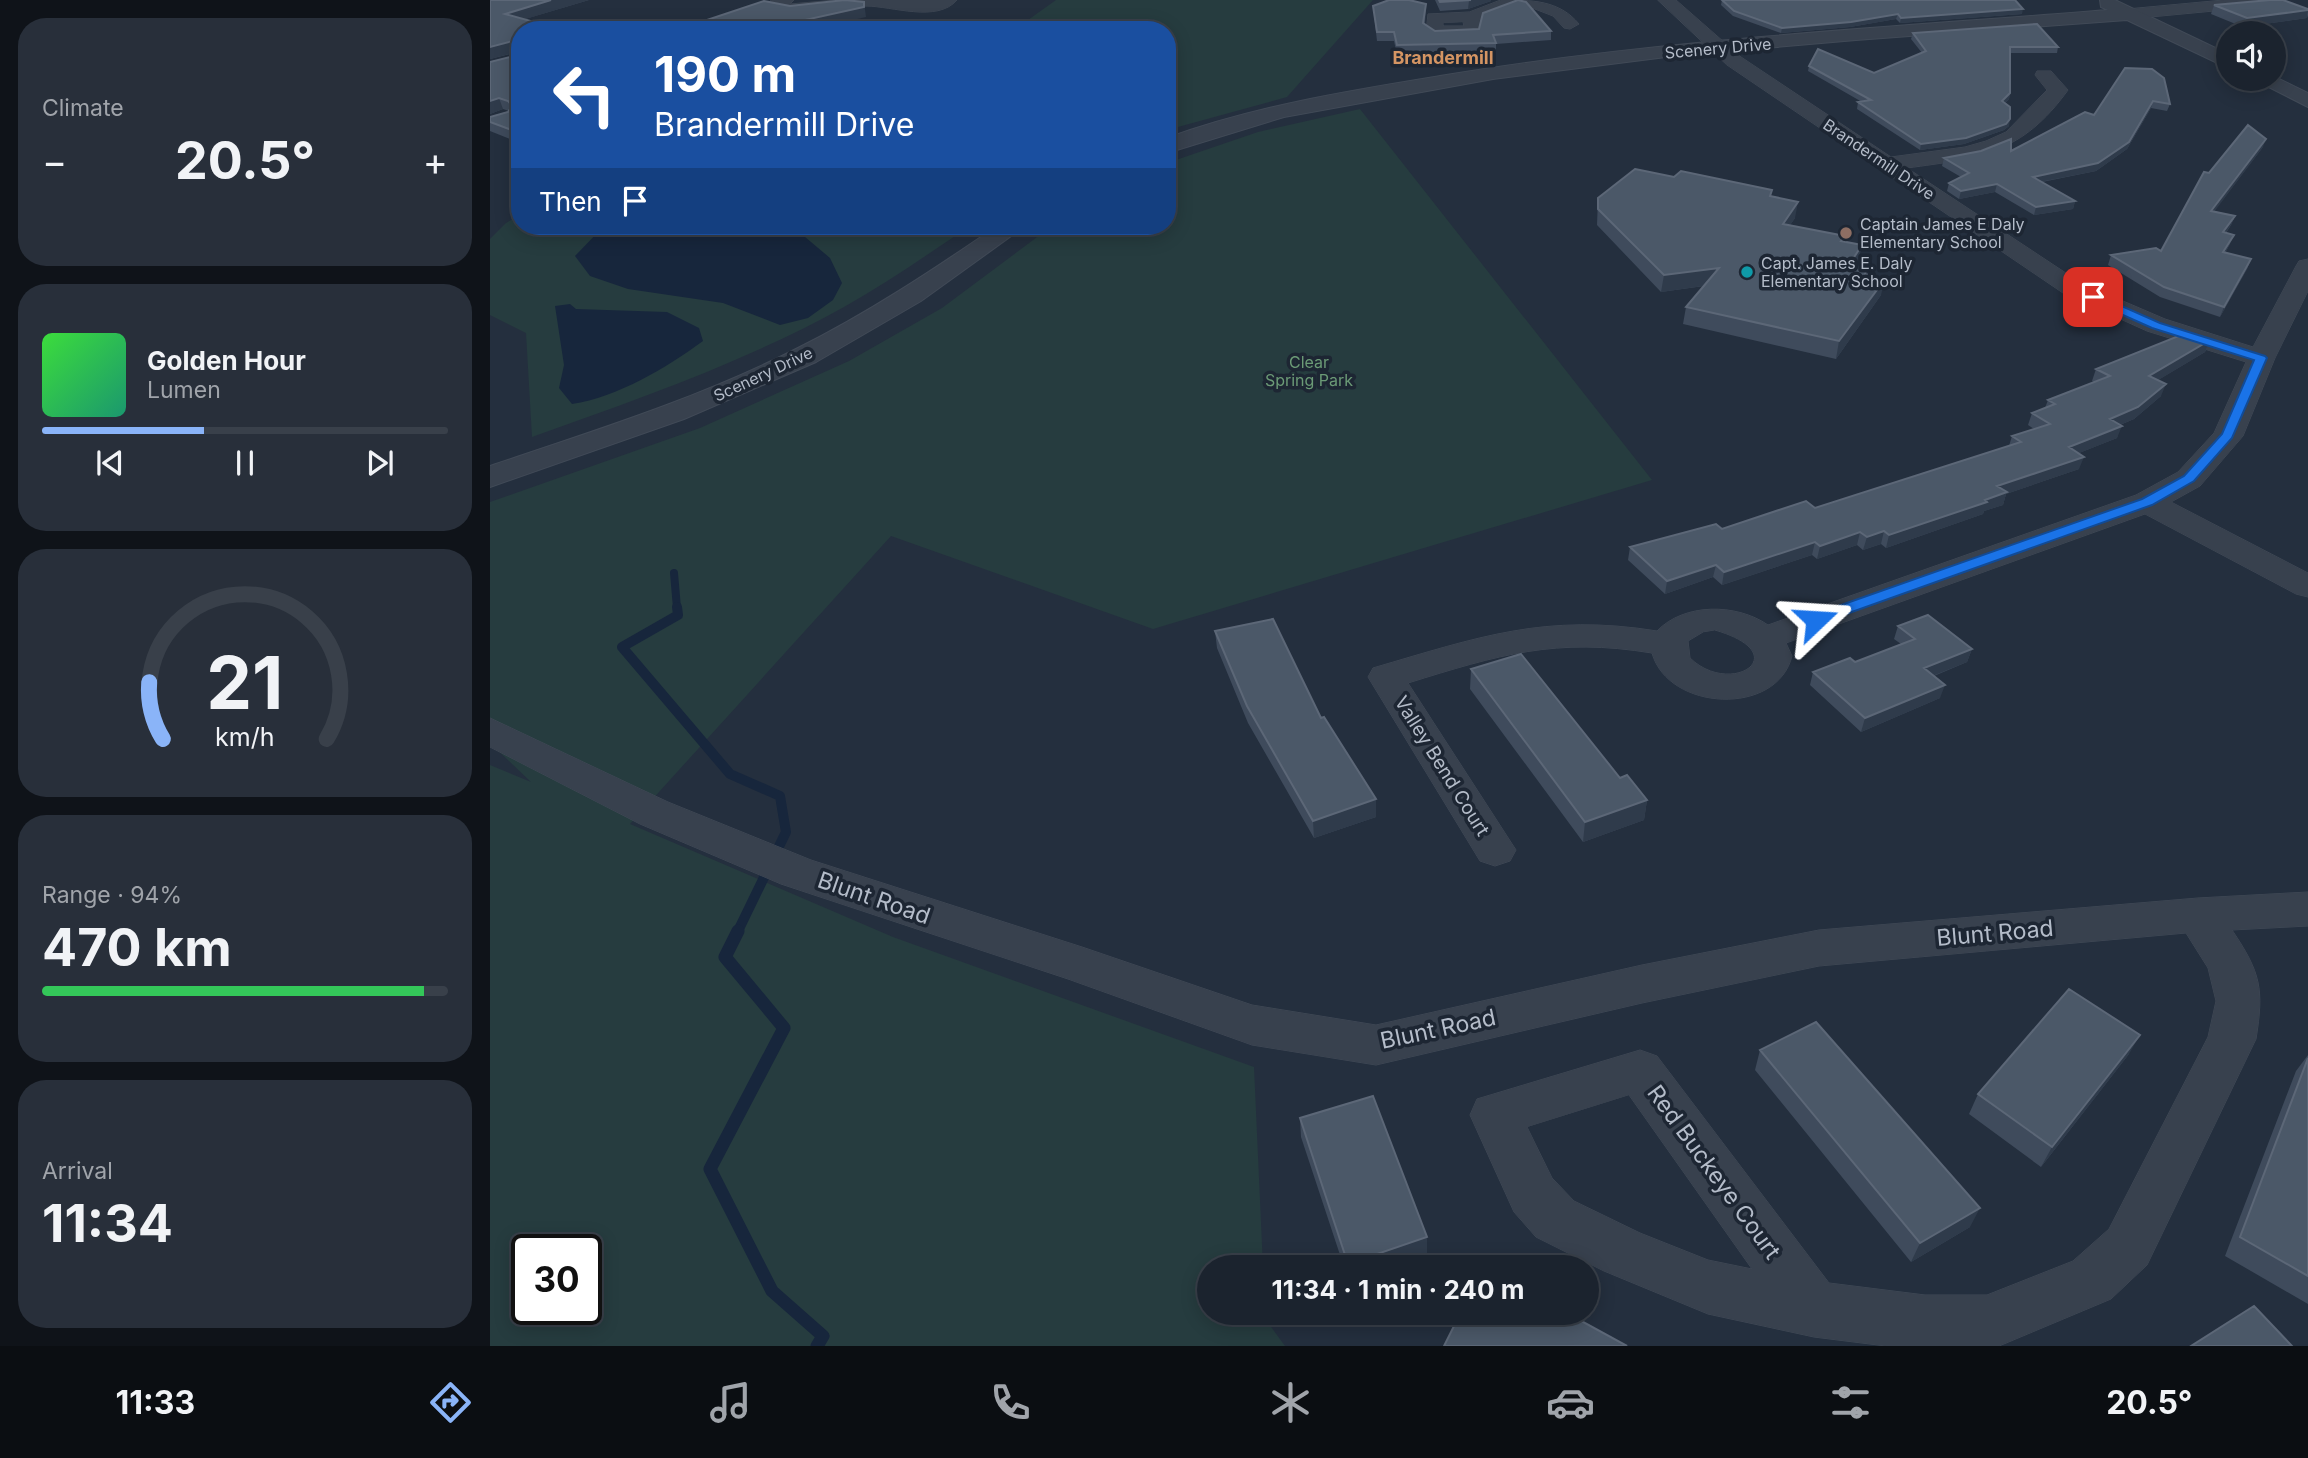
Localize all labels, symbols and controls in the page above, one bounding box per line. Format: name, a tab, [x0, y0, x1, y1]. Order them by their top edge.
map controls	[2216, 21, 2286, 91]
button: sound	[2216, 21, 2286, 91]
street label: Scenery Drive	[1664, 33, 1772, 63]
text: 190 m	[654, 45, 796, 104]
district label: Brandermill	[1392, 47, 1494, 68]
icon: left	[539, 49, 630, 140]
text: Climate	[42, 94, 124, 122]
text: Brandermill Drive	[654, 105, 914, 144]
street label: Brandermill Drive	[1819, 114, 1939, 204]
text: 20.5°	[175, 129, 315, 192]
text: −	[42, 138, 67, 184]
text: +	[423, 138, 448, 184]
icon: arrive	[616, 182, 654, 220]
text: Then	[539, 186, 602, 217]
place label: Captain James E Daly Elementary School	[1860, 214, 2025, 252]
marker: Captain James E Daly Elementary School	[1838, 225, 1854, 241]
place label: Capt. James E. Daly Elementary School	[1761, 253, 1912, 291]
marker: Capt. James E. Daly Elementary School	[1739, 264, 1755, 280]
pin	[2063, 267, 2123, 327]
icon: arrive	[2074, 278, 2112, 316]
street label: Scenery Drive	[710, 342, 816, 406]
text: Golden Hour	[147, 345, 306, 376]
park label: Clear Spring Park	[1265, 352, 1353, 390]
text: Lumen	[147, 376, 221, 404]
icon: previous	[91, 444, 129, 482]
icon: pause	[226, 444, 264, 482]
icon: next	[361, 444, 399, 482]
position arrow	[1779, 583, 1853, 657]
text: 21	[206, 638, 284, 727]
street label: Valley Bend Court	[1390, 692, 1494, 840]
text: km/h	[215, 722, 275, 752]
street label: Blunt Road	[814, 866, 934, 930]
text: Range · 94%	[42, 881, 182, 909]
street label: Blunt Road	[1935, 914, 2055, 952]
text: 470 km	[42, 916, 232, 979]
street label: Blunt Road	[1378, 1003, 1498, 1055]
street label: Red Buckeye Court	[1641, 1079, 1787, 1265]
text: Arrival	[42, 1157, 113, 1185]
text: 11:34	[42, 1192, 173, 1255]
speed limit sign: 30	[511, 1234, 602, 1325]
text: 11:34 · 1 min · 240 m	[1272, 1274, 1524, 1305]
icon: directions	[426, 1378, 475, 1427]
icon: music	[706, 1378, 755, 1427]
icon: phone	[986, 1378, 1035, 1427]
icon: climate	[1266, 1378, 1315, 1427]
icon: car	[1546, 1378, 1595, 1427]
icon: filters	[1826, 1378, 1875, 1427]
text: 11:33	[116, 1383, 195, 1422]
text: 20.5°	[2106, 1383, 2192, 1422]

